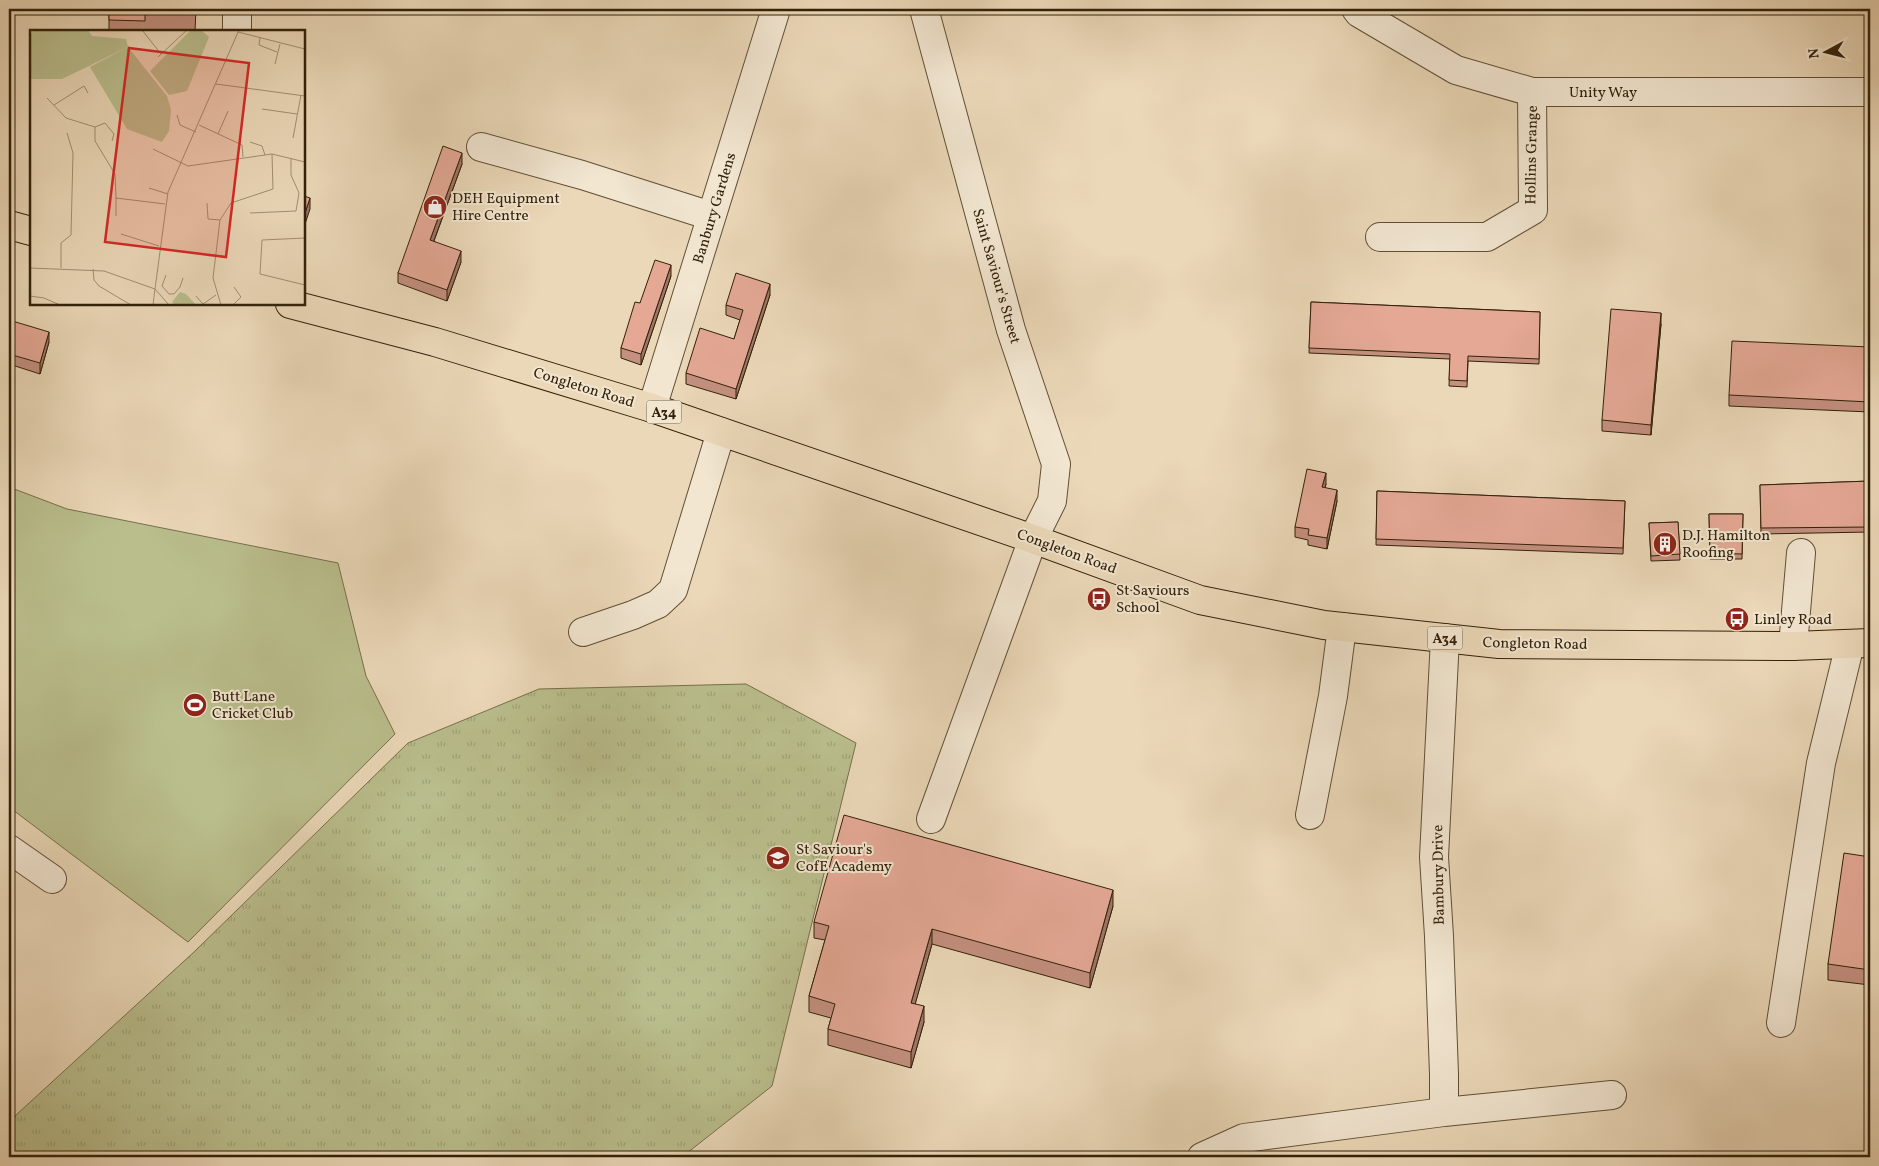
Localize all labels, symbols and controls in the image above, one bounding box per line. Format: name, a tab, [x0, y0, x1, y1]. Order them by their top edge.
north arrow	[1802, 28, 1852, 78]
inset map	[30, 30, 305, 305]
text: N	[1805, 47, 1825, 60]
street label: Unity Way	[1569, 83, 1637, 104]
street label: Hollins Grange	[1521, 105, 1544, 205]
street label: Banbury Gardens	[689, 150, 742, 267]
place label: DEH Equipment Hire Centre	[452, 189, 560, 227]
shop icon: DEH Equipment Hire Centre	[422, 194, 448, 220]
street label: Saint Saviour's Street	[966, 206, 1025, 346]
street label: Congleton Road	[530, 363, 637, 414]
road number: A34	[646, 401, 682, 424]
street label: Congleton Road	[1014, 525, 1119, 580]
place label: D.J. Hamilton Roofing	[1682, 526, 1770, 564]
building icon: D.J. Hamilton Roofing	[1652, 531, 1678, 557]
place label: St Saviours School	[1116, 581, 1189, 619]
bus stop icon: St Saviours School	[1086, 586, 1112, 612]
bus stop icon: Linley Road	[1724, 606, 1750, 632]
place label: Linley Road	[1754, 610, 1832, 631]
road number: A34	[1428, 626, 1462, 650]
street label: Congleton Road	[1482, 633, 1588, 656]
place label: Butt Lane Cricket Club	[212, 687, 293, 725]
sports icon: Butt Lane Cricket Club	[182, 692, 208, 718]
street label: Bambury Drive	[1428, 825, 1451, 925]
place label: St Saviour's CofE Academy	[796, 840, 892, 878]
school or university icon: St Saviour's CofE Academy	[765, 845, 791, 871]

